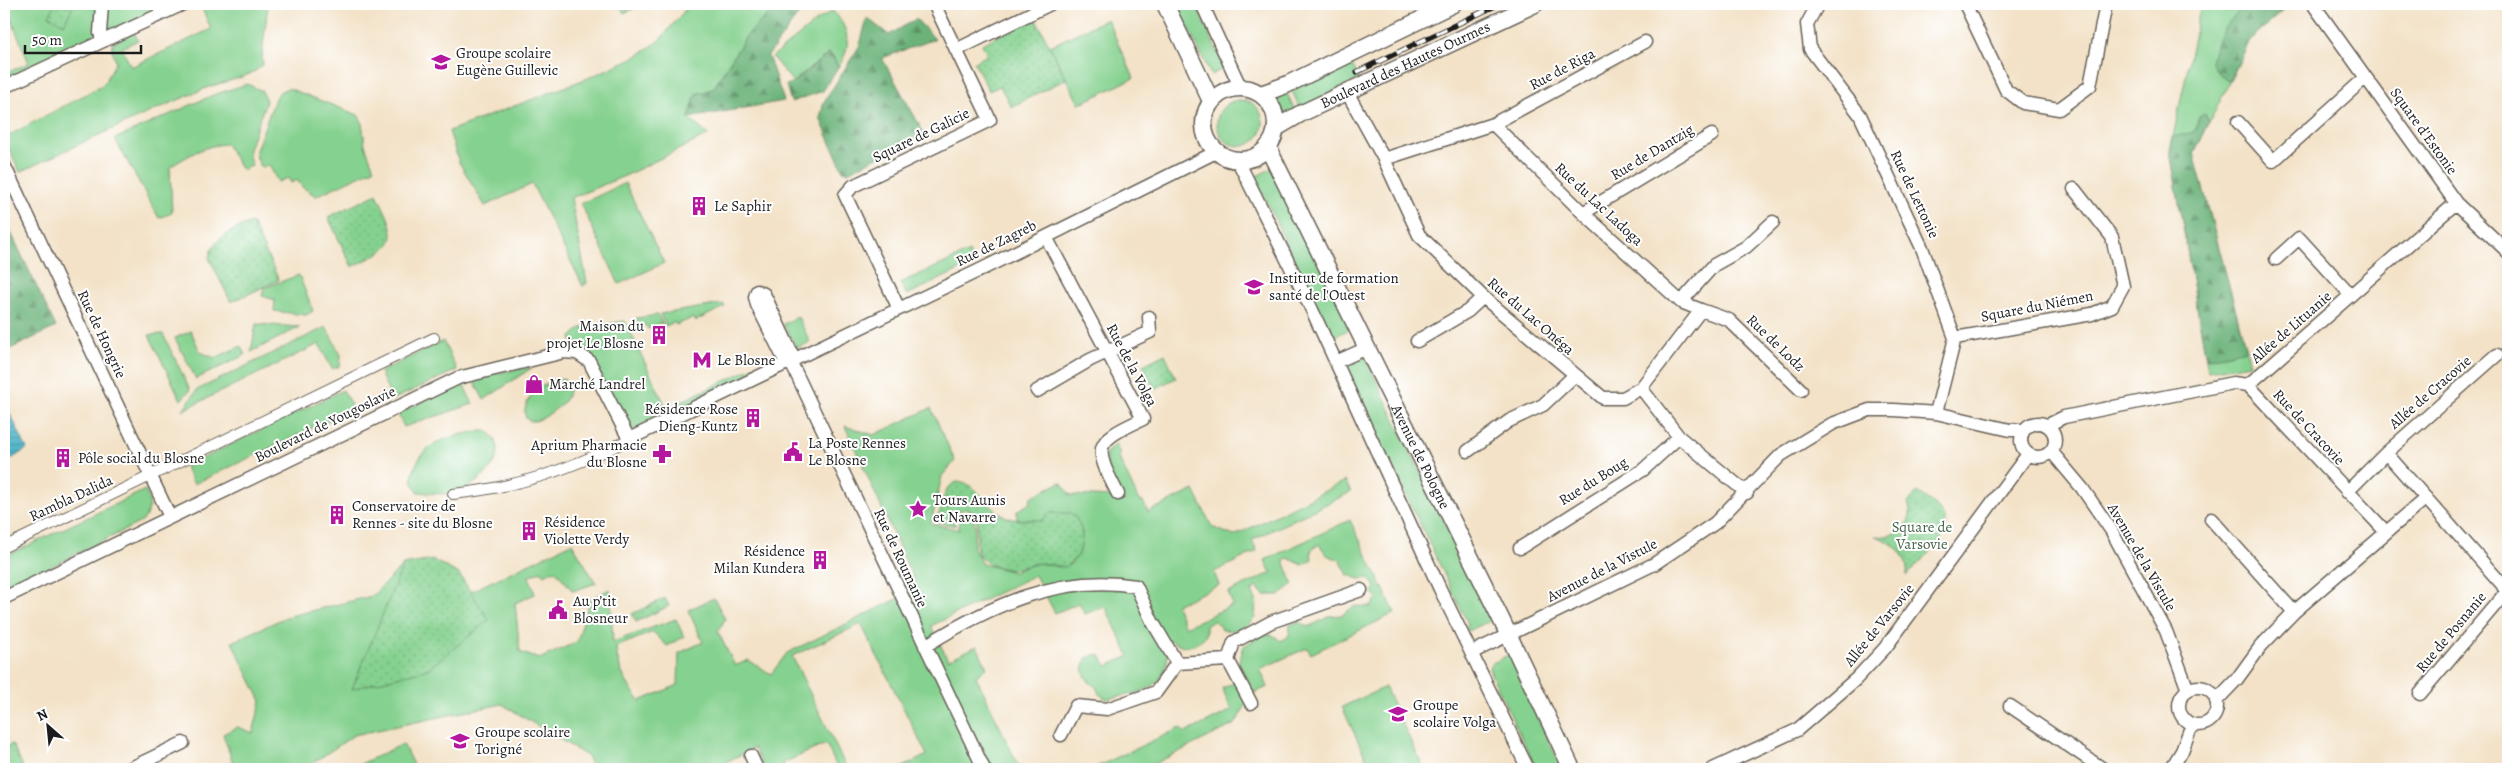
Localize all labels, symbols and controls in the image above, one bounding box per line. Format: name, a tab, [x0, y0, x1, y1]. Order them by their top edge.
street label: Boulevard des Hautes Ourmes	[1317, 16, 1493, 113]
scale bar	[25, 22, 141, 54]
text: 50 m	[32, 30, 62, 50]
place label: Groupe scolaire Eugène Guillevic	[456, 43, 558, 80]
street label: Rue de Riga	[1526, 43, 1598, 95]
school or university icon: Groupe scolaire Eugène Guillevic	[430, 51, 452, 73]
street label: Square d'Estonie	[2386, 83, 2463, 179]
street label: Square de Galicie	[869, 103, 973, 167]
street label: Rue de Dantzig	[1607, 119, 1698, 185]
street label: Rue de Lettonie	[1886, 147, 1944, 242]
street label: Rue du Lac Ladoga	[1550, 158, 1648, 250]
building icon: Le Saphir	[688, 195, 710, 217]
place label: Le Saphir	[714, 196, 772, 216]
street label: Rue de Zagreb	[952, 215, 1040, 271]
place label: Institut de formation santé de l'Ouest	[1269, 268, 1399, 305]
street label: Rue du Lac Onéga	[1483, 273, 1579, 359]
school or university icon: Institut de formation santé de l'Ouest	[1243, 276, 1265, 298]
street label: Square du Niémen	[1979, 285, 2095, 327]
street label: Allée de Lituanie	[2246, 286, 2336, 368]
street label: Rue de Hongrie	[73, 287, 131, 382]
street label: Rue de Lodz	[1742, 310, 1810, 376]
place label: Maison du projet Le Blosne	[546, 316, 645, 353]
street label: Rue de la Volga	[1102, 320, 1162, 410]
building icon: Maison du projet Le Blosne	[648, 324, 670, 346]
metro station icon: Le Blosne	[691, 349, 713, 371]
place label: Le Blosne	[717, 350, 776, 370]
street label: Allée de Cracovie	[2384, 351, 2475, 434]
shop icon: Marché Landrel	[523, 373, 545, 395]
place label: Marché Landrel	[549, 374, 645, 394]
street label: Boulevard de Yougoslavie	[251, 381, 399, 467]
street label: Rue de Cracovie	[2269, 385, 2350, 469]
place label: Résidence Rose Dieng-Kuntz	[645, 399, 738, 436]
street label: Avenue de Pologne	[1386, 400, 1455, 513]
building icon: Résidence Rose Dieng-Kuntz	[742, 407, 764, 429]
place label: La Poste Rennes Le Blosne	[808, 433, 906, 470]
place label: Aprium Pharmacie du Blosne	[530, 435, 647, 472]
public building icon: La Poste Rennes Le Blosne	[782, 441, 804, 463]
pharmacy icon: Aprium Pharmacie du Blosne	[651, 443, 673, 465]
building icon: Pôle social du Blosne	[52, 447, 74, 469]
place label: Pôle social du Blosne	[78, 448, 205, 468]
street label: Rue du Boug	[1555, 452, 1632, 510]
street label: Rambla Dalida	[26, 470, 116, 526]
place label: Tours Aunis et Navarre	[933, 490, 1006, 527]
place label: Conservatoire de Rennes - site du Blosne	[352, 496, 493, 533]
place icon: Tours Aunis et Navarre	[907, 498, 929, 520]
street label: Avenue de la Vistule	[2103, 499, 2181, 615]
building icon: Conservatoire de Rennes - site du Blosne	[326, 504, 348, 526]
street label: Rue de Roumanie	[869, 505, 933, 611]
place label: Résidence Violette Verdy	[543, 512, 630, 549]
park label: Square de Varsovie	[1892, 517, 1953, 554]
building icon: Résidence Violette Verdy	[518, 520, 540, 542]
street label: Avenue de la Vistule	[1543, 533, 1661, 607]
place label: Résidence Milan Kundera	[714, 541, 805, 578]
building icon: Résidence Milan Kundera	[809, 549, 831, 571]
street label: Allée de Varsovie	[1839, 579, 1919, 672]
street label: Rue de Posnanie	[2411, 587, 2491, 677]
place label: Au p’tit Blosneur	[572, 591, 628, 628]
public building icon: Au p’tit Blosneur	[547, 599, 569, 621]
place label: Groupe scolaire Volga	[1413, 695, 1496, 732]
north arrow	[22, 700, 72, 750]
school or university icon: Groupe scolaire Volga	[1387, 703, 1409, 725]
text: N	[33, 704, 51, 726]
place label: Groupe scolaire Torigné	[475, 722, 571, 759]
school or university icon: Groupe scolaire Torigné	[449, 730, 471, 752]

